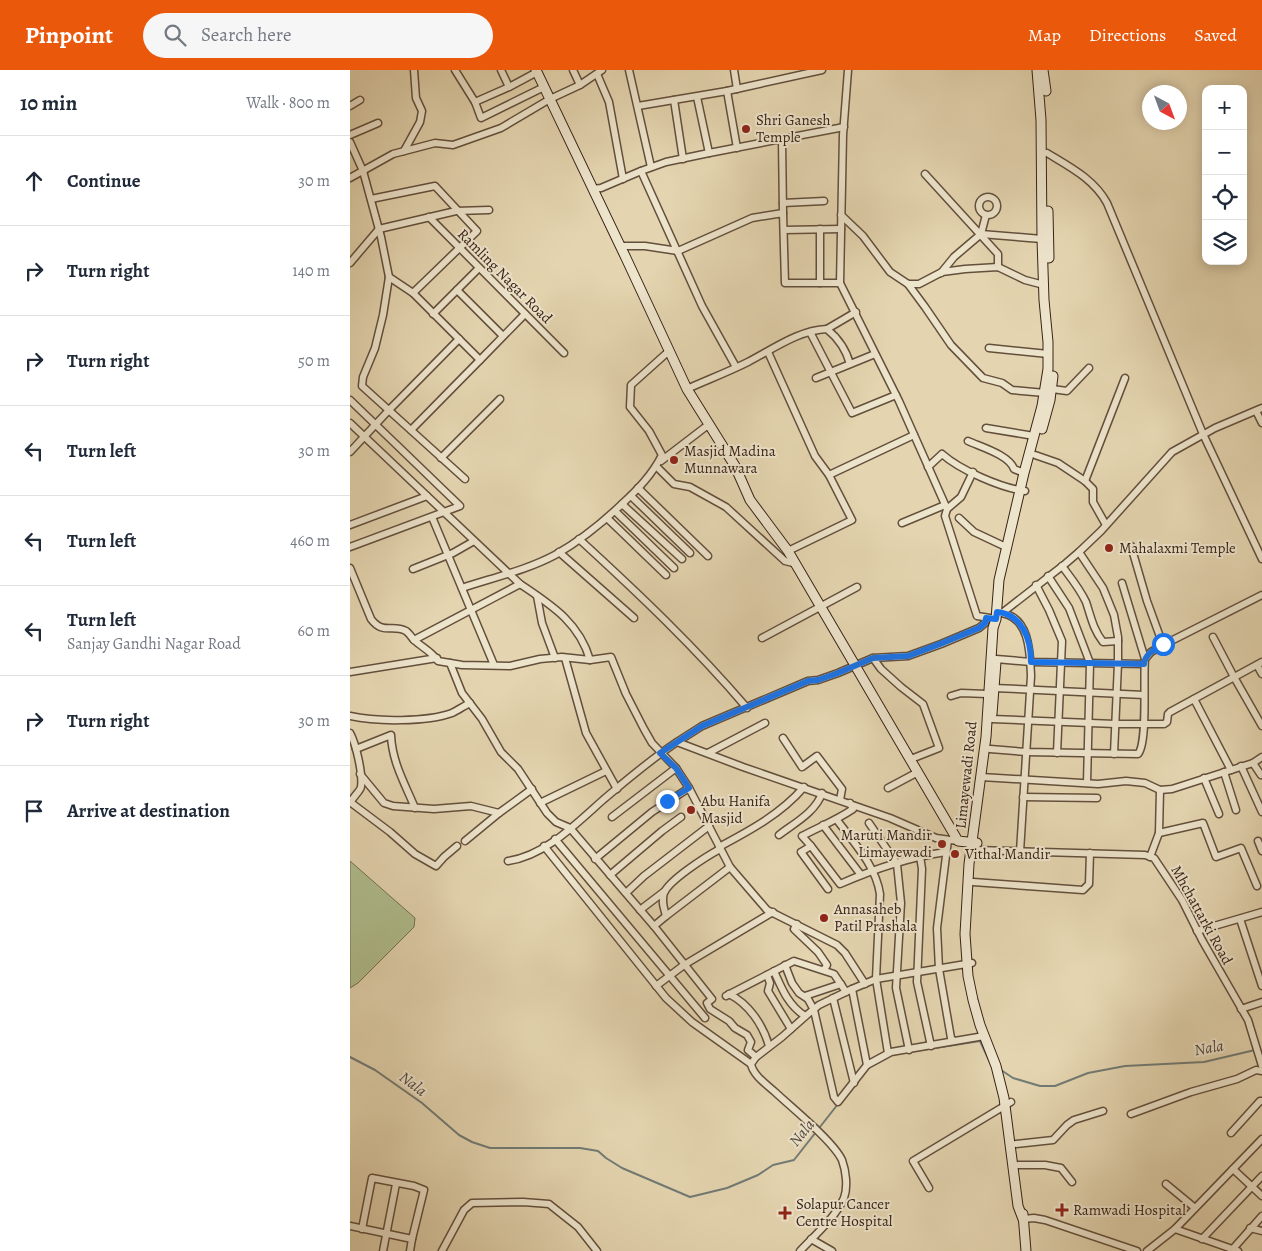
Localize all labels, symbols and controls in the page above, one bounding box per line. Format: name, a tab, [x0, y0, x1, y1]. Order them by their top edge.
search box	[143, 13, 493, 58]
text: Pinpoint	[25, 19, 113, 51]
icon: search	[161, 21, 189, 49]
text: Search here	[201, 22, 291, 48]
text: Map	[1028, 23, 1061, 47]
text: Directions	[1089, 23, 1166, 47]
text: Saved	[1194, 23, 1237, 47]
north arrow	[1142, 85, 1187, 130]
map controls	[1202, 85, 1247, 265]
button: +	[1202, 85, 1247, 130]
text: 10 min	[20, 89, 77, 117]
text: Walk · 800 m	[246, 92, 330, 114]
place label: Shri Ganesh Temple	[756, 110, 831, 147]
marker: Shri Ganesh Temple	[740, 123, 752, 135]
button: −	[1202, 130, 1247, 175]
icon: ahead	[20, 167, 48, 195]
text: Continue	[67, 168, 141, 194]
text: 30 m	[298, 170, 330, 192]
button: locate	[1202, 175, 1247, 220]
button: layers	[1202, 220, 1247, 265]
street label: Ramling Nagar Road	[453, 224, 558, 329]
icon: right	[20, 257, 48, 285]
text: Turn right	[67, 258, 149, 284]
text: 140 m	[292, 260, 330, 282]
icon: right	[20, 347, 48, 375]
text: Turn right	[67, 348, 149, 374]
text: 50 m	[298, 350, 330, 372]
icon: left	[20, 437, 48, 465]
text: Turn left	[67, 438, 136, 464]
text: 30 m	[298, 440, 330, 462]
place label: Masjid Madina Munnawara	[684, 441, 776, 478]
marker: Masjid Madina Munnawara	[668, 454, 680, 466]
icon: left	[20, 527, 48, 555]
text: Turn left	[67, 528, 136, 554]
text: 460 m	[290, 530, 330, 552]
place label: Mahalaxmi Temple	[1119, 538, 1236, 558]
marker: Mahalaxmi Temple	[1103, 542, 1115, 554]
text: Turn left	[67, 607, 136, 633]
icon: left	[20, 617, 48, 645]
text: 60 m	[298, 620, 330, 642]
text: Sanjay Gandhi Nagar Road	[67, 633, 241, 655]
route start	[1152, 633, 1175, 656]
icon: right	[20, 707, 48, 735]
text: Turn right	[67, 708, 149, 734]
text: 30 m	[298, 710, 330, 732]
street label: Limayewadi Road	[950, 719, 982, 830]
route end	[656, 790, 679, 813]
place label: Abu Hanifa Masjid	[700, 791, 770, 828]
icon: arrive	[20, 797, 48, 825]
text: Arrive at destination	[67, 798, 230, 824]
marker: Abu Hanifa Masjid	[685, 804, 697, 816]
place label: Maruti Mandir Limayewadi	[841, 825, 932, 862]
marker: Maruti Mandir Limayewadi	[936, 838, 948, 850]
place label: Vithal Mandir	[964, 844, 1050, 864]
marker: Vithal Mandir	[949, 848, 961, 860]
street label: Mhchattarki Road	[1166, 862, 1238, 969]
place label: Annasaheb Patil Prashala	[833, 899, 917, 936]
marker: Annasaheb Patil Prashala	[818, 912, 830, 924]
water label: Nala	[1193, 1035, 1226, 1061]
water label: Nala	[395, 1066, 432, 1102]
water label: Nala	[784, 1114, 820, 1151]
place label: Solapur Cancer Centre Hospital	[796, 1194, 893, 1231]
place label: Ramwadi Hospital	[1073, 1200, 1186, 1220]
marker: Ramwadi Hospital	[1055, 1203, 1069, 1217]
marker: Solapur Cancer Centre Hospital	[778, 1206, 792, 1220]

